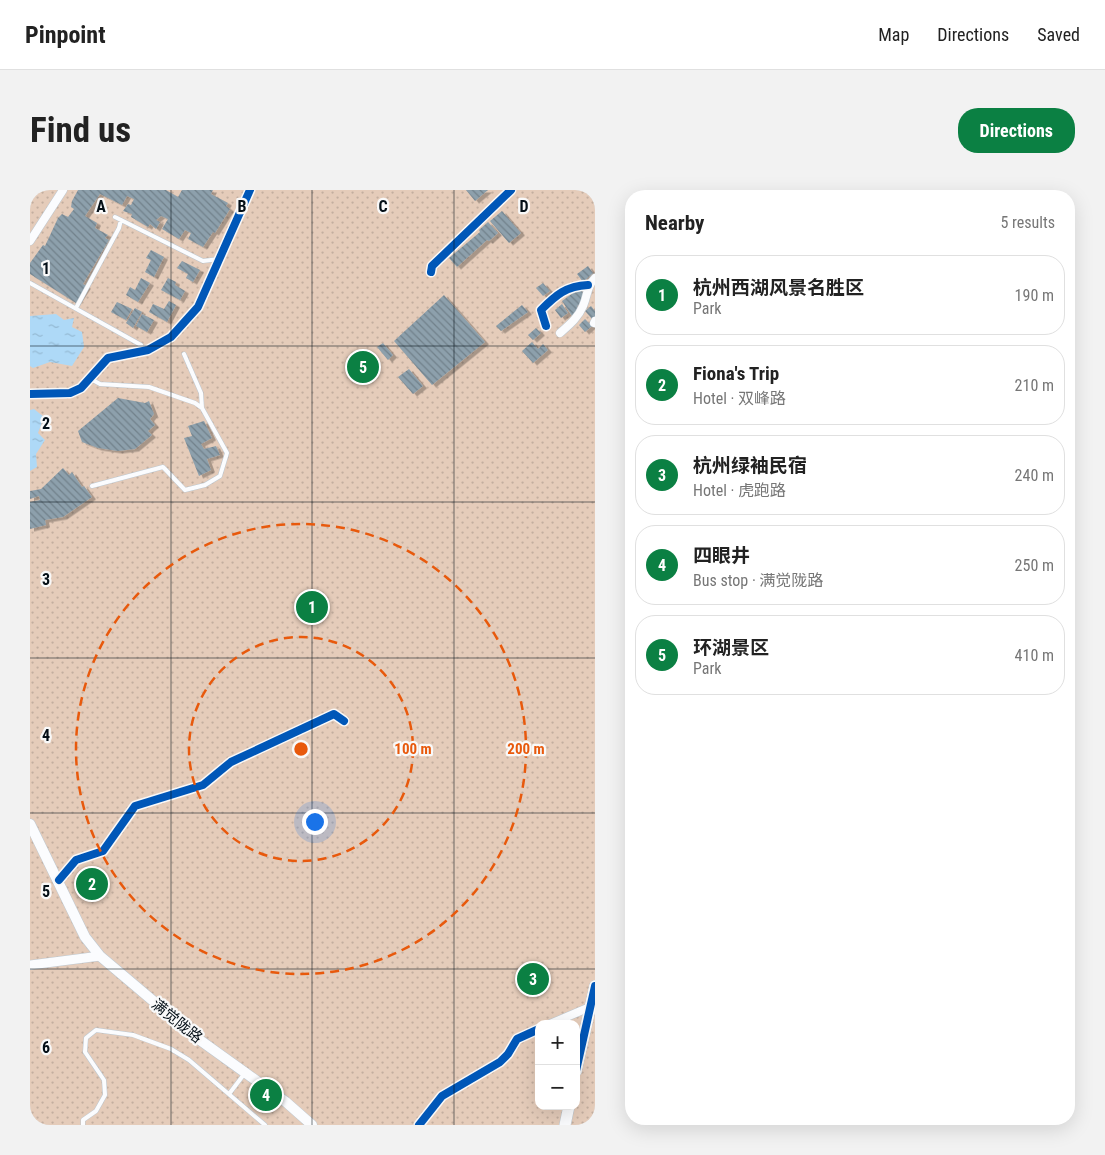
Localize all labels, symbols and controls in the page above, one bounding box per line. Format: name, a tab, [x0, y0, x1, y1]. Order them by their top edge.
text: Pinpoint	[25, 21, 106, 49]
text: Map	[878, 24, 909, 45]
text: Directions	[937, 24, 1009, 45]
text: Saved	[1037, 24, 1080, 45]
button: Directions	[958, 108, 1075, 153]
text: Find us	[30, 110, 131, 151]
text: A	[96, 197, 106, 216]
text: B	[238, 197, 247, 216]
text: C	[378, 197, 388, 216]
text: D	[519, 197, 529, 216]
text: Nearby	[645, 211, 704, 235]
text: 5 results	[1000, 213, 1055, 232]
text: 1	[42, 259, 50, 278]
text: 杭州西湖风景名胜区	[693, 276, 864, 299]
text: 1	[658, 286, 666, 305]
text: 190 m	[1015, 286, 1054, 305]
text: Park	[693, 299, 722, 318]
pin: 5	[347, 348, 379, 386]
text: Fiona's Trip	[693, 362, 779, 385]
text: 2	[658, 376, 666, 395]
text: 210 m	[1015, 376, 1054, 395]
text: Hotel · 双峰路	[693, 389, 786, 408]
text: 2	[42, 414, 50, 433]
text: 杭州绿袖民宿	[693, 454, 807, 477]
text: 3	[658, 466, 666, 485]
text: 240 m	[1015, 466, 1054, 485]
text: Hotel · 虎跑路	[693, 481, 786, 500]
text: 四眼井	[693, 544, 750, 567]
text: 4	[658, 556, 666, 575]
text: 250 m	[1015, 556, 1054, 575]
text: 3	[42, 570, 50, 589]
text: Bus stop · 满觉陇路	[693, 571, 823, 590]
pin: 1	[296, 588, 328, 626]
text: 环湖景区	[693, 636, 769, 659]
text: 5	[658, 646, 666, 665]
text: 410 m	[1015, 646, 1054, 665]
text: Park	[693, 659, 722, 678]
text: 4	[42, 726, 50, 745]
centre of rings	[292, 740, 310, 758]
text: 100 m	[394, 740, 432, 758]
text: 200 m	[507, 740, 545, 758]
your location	[302, 809, 328, 835]
pin: 2	[76, 865, 108, 903]
text: 5	[42, 882, 50, 901]
pin: 3	[517, 960, 549, 998]
street label: 满觉陇路	[148, 995, 206, 1047]
map controls	[535, 1020, 580, 1110]
button: +	[535, 1020, 580, 1065]
text: 6	[42, 1038, 50, 1057]
button: −	[535, 1065, 580, 1110]
pin: 4	[250, 1076, 282, 1114]

